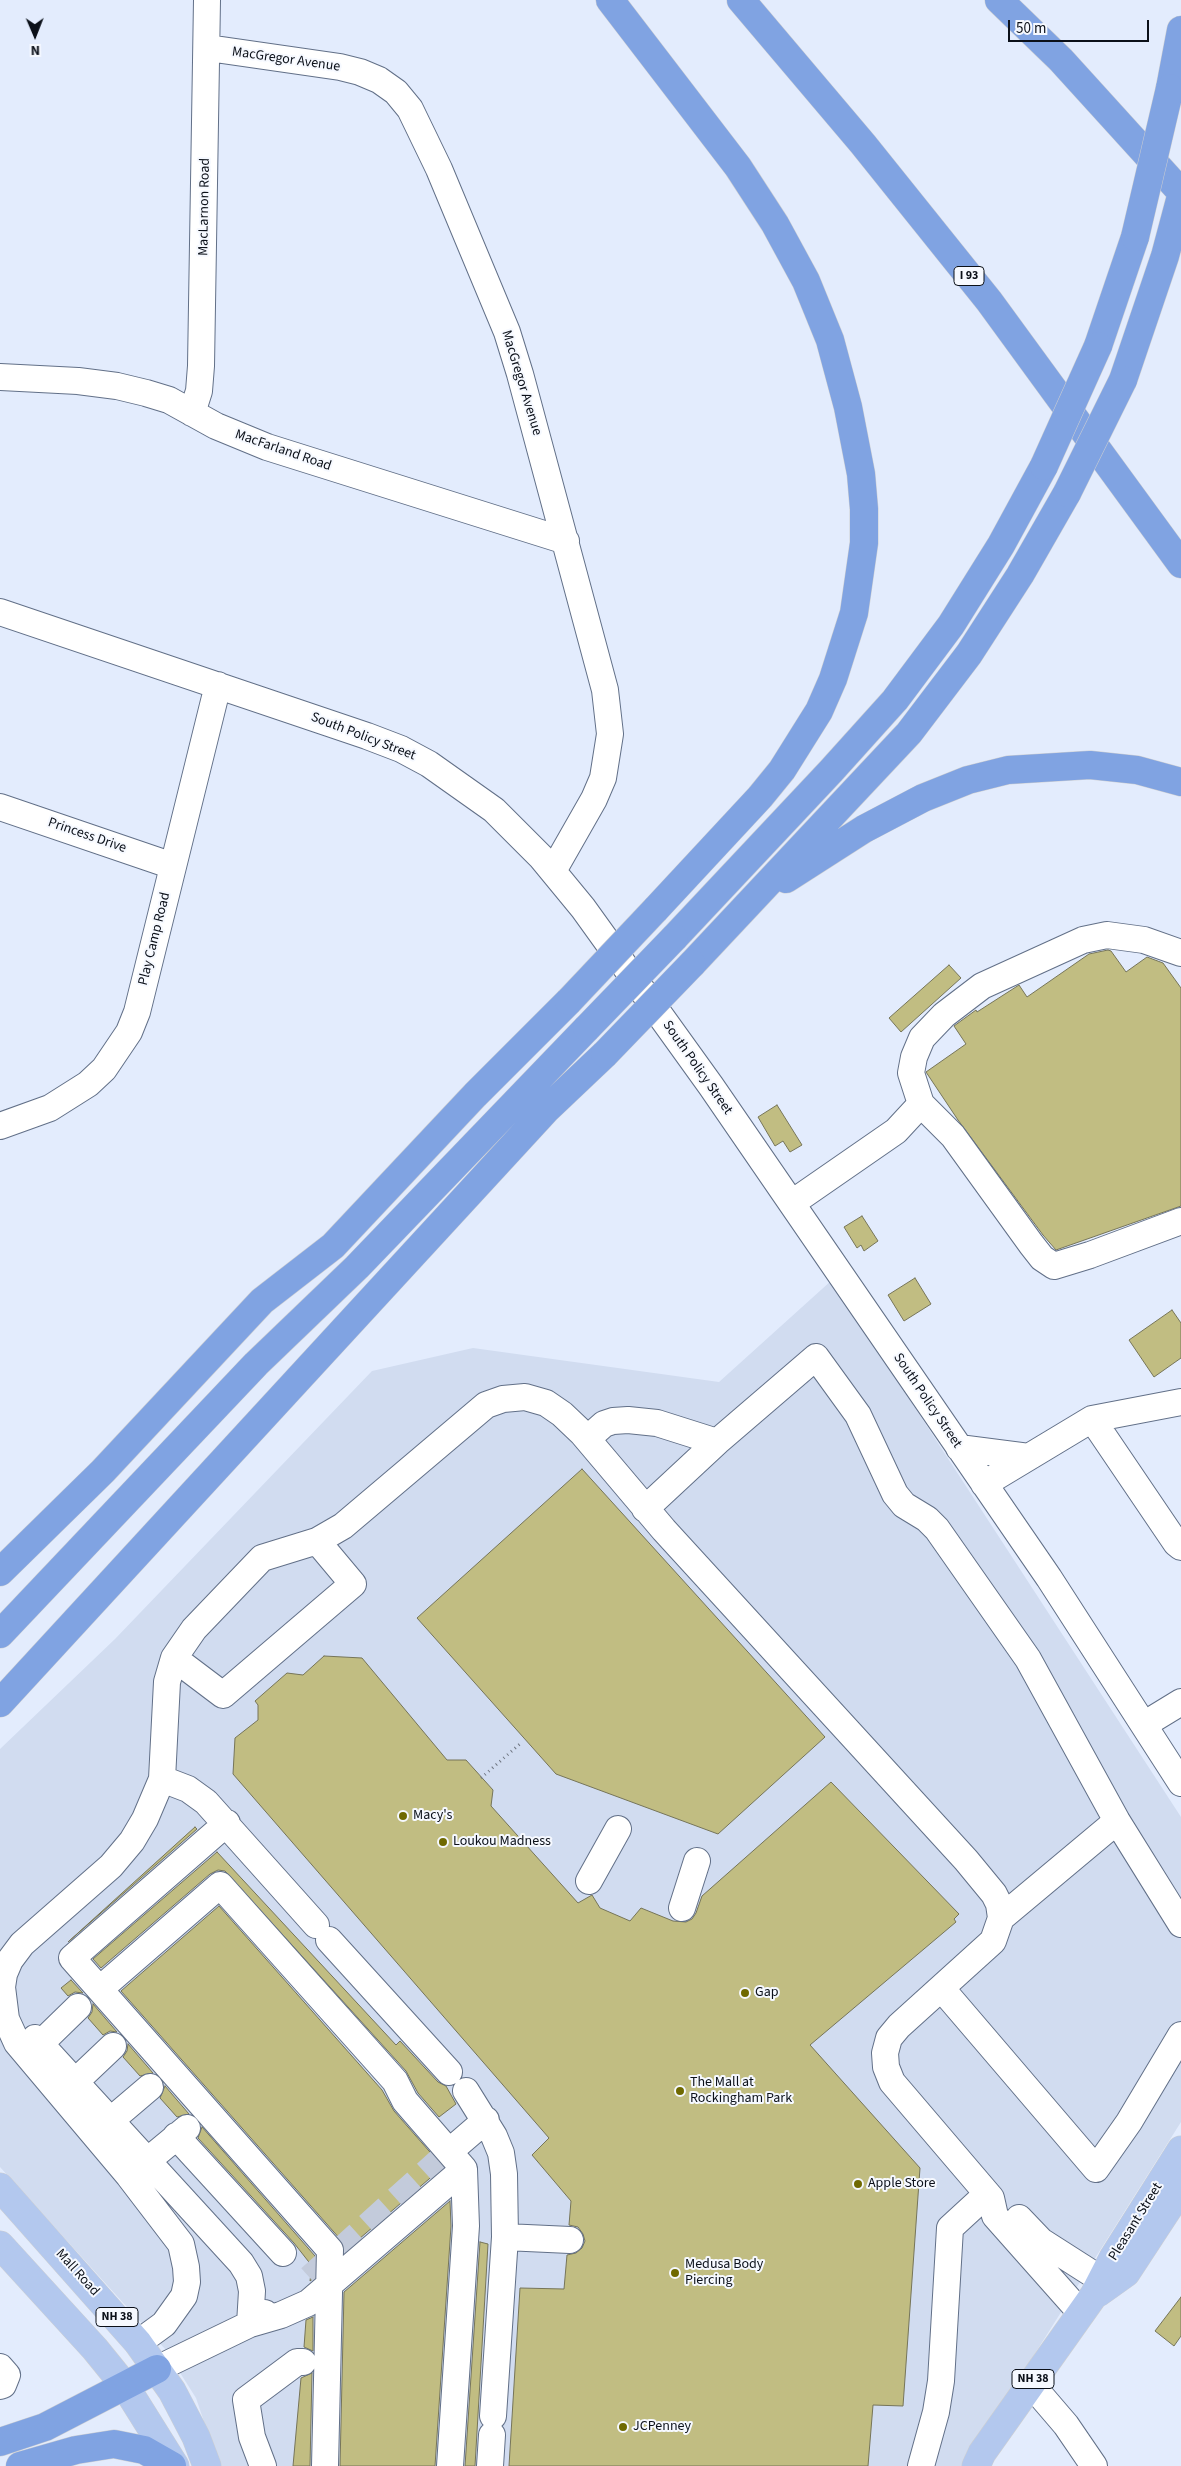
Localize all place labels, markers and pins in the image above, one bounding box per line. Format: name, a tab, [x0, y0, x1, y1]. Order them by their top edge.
place label: Macy's	[413, 1808, 452, 1824]
marker: Macy's	[397, 1810, 409, 1822]
place label: Loukou Madness	[453, 1834, 551, 1850]
marker: Loukou Madness	[437, 1836, 449, 1848]
place label: Gap	[755, 1985, 778, 2001]
marker: Gap	[739, 1987, 751, 1999]
place label: The Mall at Rockingham Park	[690, 2075, 792, 2108]
marker: The Mall at Rockingham Park	[674, 2085, 686, 2097]
place label: Apple Store	[868, 2176, 935, 2192]
marker: Apple Store	[852, 2178, 864, 2190]
place label: Medusa Body Piercing	[685, 2257, 763, 2290]
marker: Medusa Body Piercing	[669, 2267, 681, 2279]
place label: JCPenney	[633, 2419, 691, 2435]
marker: JCPenney	[617, 2421, 629, 2433]

